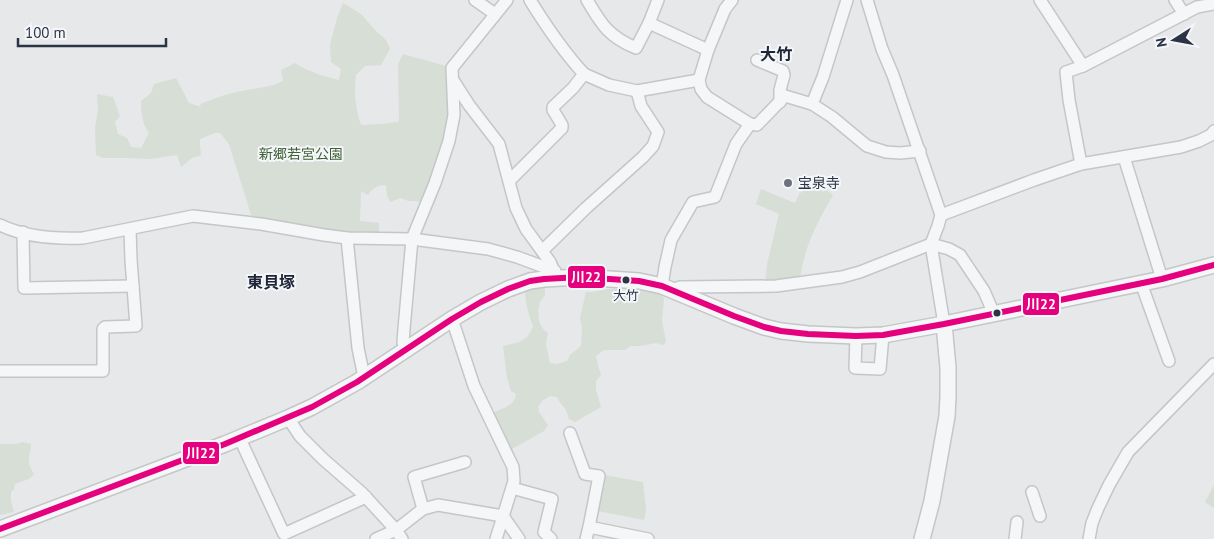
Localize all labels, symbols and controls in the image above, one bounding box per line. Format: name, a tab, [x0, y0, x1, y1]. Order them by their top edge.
scale bar	[18, 15, 165, 47]
north arrow	[1149, 15, 1199, 65]
text: 100 m	[25, 23, 66, 42]
text: N	[1152, 36, 1171, 49]
district label: 大竹	[760, 44, 792, 64]
park label: 新郷若宮公園	[259, 145, 343, 163]
place label: 宝泉寺	[798, 174, 840, 192]
marker: 宝泉寺	[782, 177, 794, 189]
line badge: 川22	[567, 265, 606, 289]
text: 川22	[571, 268, 601, 286]
district label: 東貝塚	[247, 272, 295, 292]
marker: 大竹	[621, 275, 631, 285]
place label: 大竹	[613, 287, 639, 304]
line badge: 川22	[1022, 292, 1060, 316]
text: 川22	[1026, 295, 1056, 313]
unlabelled marker	[992, 308, 1002, 318]
line badge: 川22	[182, 441, 220, 465]
text: 川22	[186, 444, 216, 462]

